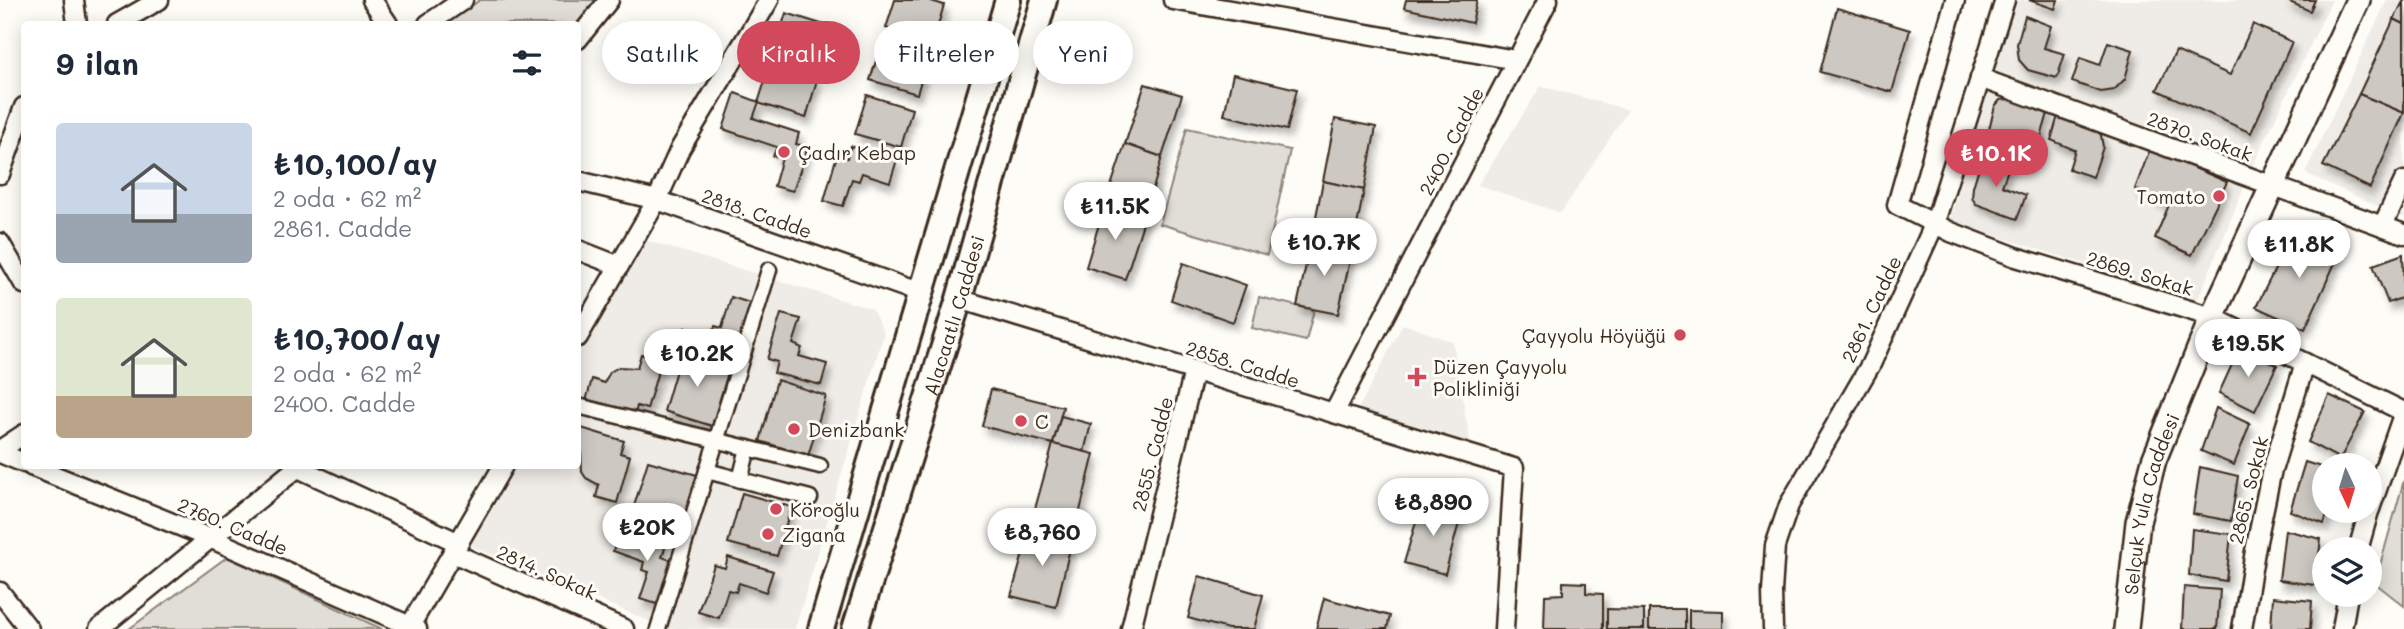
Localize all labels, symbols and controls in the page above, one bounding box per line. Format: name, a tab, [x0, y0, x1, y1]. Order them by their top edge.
chip: Satılık	[602, 21, 723, 84]
chip: Kiralık	[737, 21, 860, 84]
chip: Filtreler	[874, 21, 1019, 84]
chip: Yeni	[1033, 21, 1133, 84]
text: 9 ilan	[56, 43, 139, 83]
icon: filters	[508, 44, 546, 82]
street label: 2400. Cadde	[1413, 83, 1489, 199]
street label: 2870. Sokak	[2144, 105, 2256, 167]
pin: ₺10.1K	[1939, 130, 2053, 189]
text: ₺10.1K	[1960, 137, 2032, 167]
place label: Çadır Kebap	[798, 140, 916, 165]
text: ₺10,100/ay	[273, 143, 438, 183]
marker: Çadır Kebap	[776, 144, 792, 160]
icon: home	[112, 151, 196, 235]
street label: 2818. Cadde	[699, 182, 815, 244]
pin: ₺11.5K	[1058, 182, 1172, 242]
text: 2 oda · 62 m²	[273, 183, 422, 213]
place label: Tomato	[2137, 184, 2205, 209]
marker: Tomato	[2211, 188, 2227, 204]
text: ₺11.5K	[1080, 190, 1150, 220]
text: 2861. Cadde	[273, 213, 412, 243]
pin: ₺10.7K	[1267, 218, 1381, 278]
pin: ₺11.8K	[2242, 220, 2356, 280]
text: ₺10.7K	[1287, 226, 1361, 256]
text: ₺11.8K	[2263, 228, 2335, 258]
street label: Alacaatlı Caddesi	[917, 232, 989, 398]
street label: 2869. Sokak	[2084, 245, 2196, 301]
street label: 2861. Cadde	[1835, 252, 1907, 366]
text: ₺10,700/ay	[273, 318, 441, 358]
pin: ₺19.5K	[2191, 320, 2305, 379]
place label: Çayyolu Höyüğü	[1522, 323, 1666, 348]
icon: home	[112, 326, 196, 410]
marker: Çayyolu Höyüğü	[1672, 327, 1688, 343]
text: ₺19.5K	[2211, 327, 2285, 357]
pin: ₺10.2K	[640, 330, 754, 389]
street label: 2858. Cadde	[1183, 335, 1303, 393]
text: ₺10.2K	[660, 337, 734, 367]
place label: Düzen Çayyolu Polikliniği	[1433, 354, 1567, 401]
text: 2 oda · 62 m²	[273, 358, 422, 388]
marker: Düzen Çayyolu Polikliniği	[1407, 367, 1427, 387]
text: 2400. Cadde	[273, 388, 416, 418]
street label: 2855. Cadde	[1126, 394, 1178, 514]
place label: C	[1035, 409, 1049, 434]
street label: Selçuk Yula Caddesi	[2117, 409, 2184, 596]
marker: C	[1013, 413, 1029, 429]
place label: Denizbank	[808, 417, 904, 442]
marker: Denizbank	[786, 421, 802, 437]
street label: 2865. Sokak	[2223, 433, 2273, 547]
north arrow	[2312, 453, 2382, 523]
map controls	[2312, 453, 2382, 607]
pin: ₺8,890	[1376, 478, 1490, 538]
text: ₺8,890	[1394, 486, 1472, 516]
street label: 2760. Cadde	[174, 492, 292, 560]
place label: Köroğlu	[790, 497, 860, 522]
marker: Köroğlu	[768, 501, 784, 517]
pin: ₺20K	[606, 504, 688, 563]
pin: ₺8,760	[985, 508, 1099, 568]
text: ₺20K	[618, 511, 676, 541]
text: ₺8,760	[1003, 516, 1081, 546]
place label: Zigana	[782, 522, 846, 547]
marker: Zigana	[760, 526, 776, 542]
button: layers	[2312, 537, 2382, 607]
street label: 2814. Sokak	[493, 539, 601, 605]

